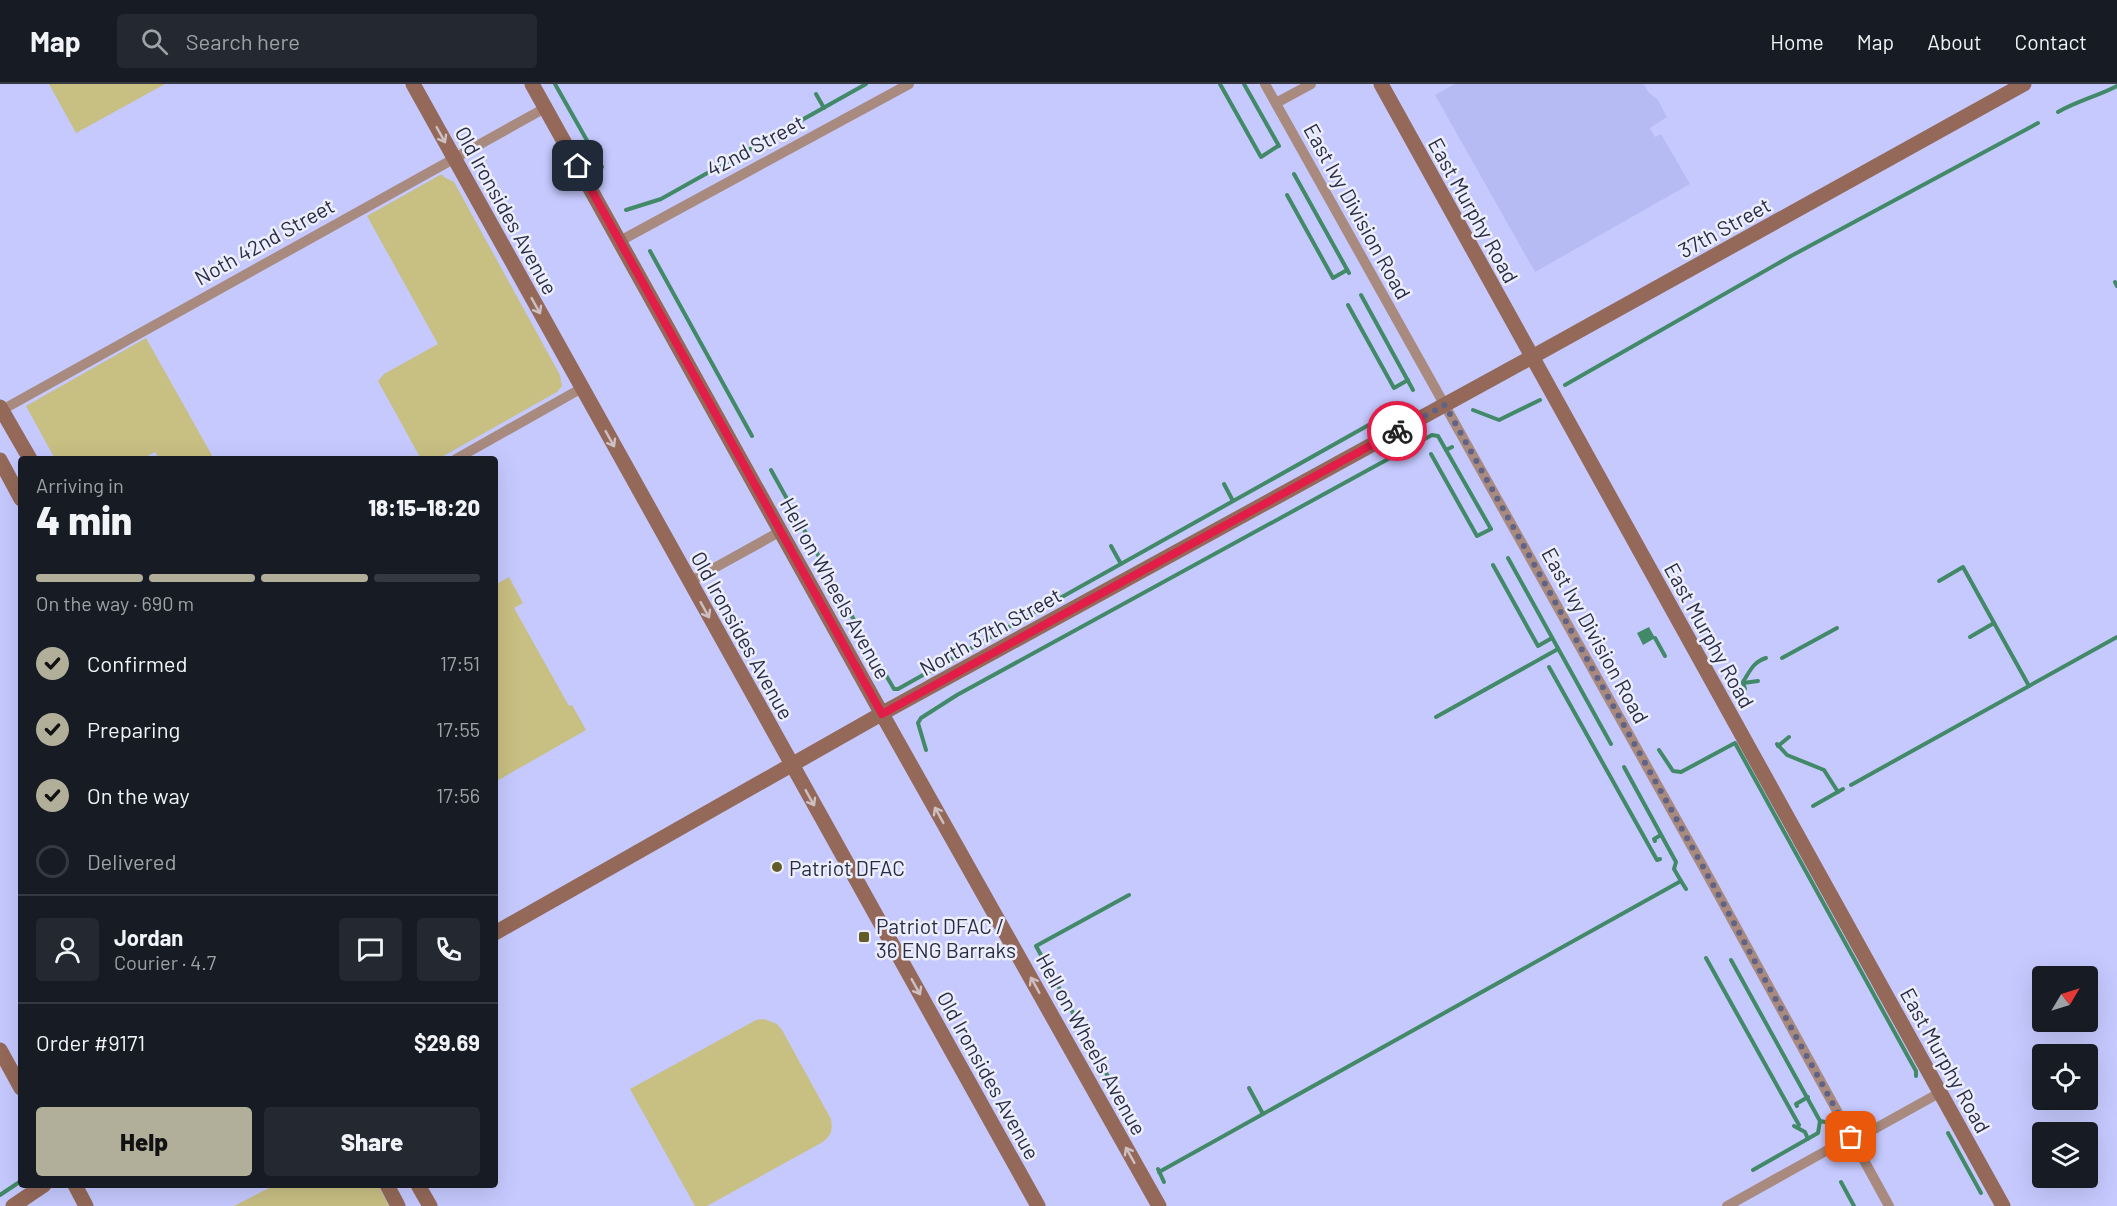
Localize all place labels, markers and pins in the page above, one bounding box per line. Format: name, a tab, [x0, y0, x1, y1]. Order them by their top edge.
pin	[552, 140, 603, 191]
place label: Patriot DFAC	[789, 855, 905, 880]
marker: Patriot DFAC	[770, 860, 784, 874]
place label: Patriot DFAC / 36 ENG Barraks	[876, 913, 1016, 962]
marker: Patriot DFAC / 36 ENG Barraks	[857, 930, 871, 944]
pin	[1825, 1111, 1876, 1162]

